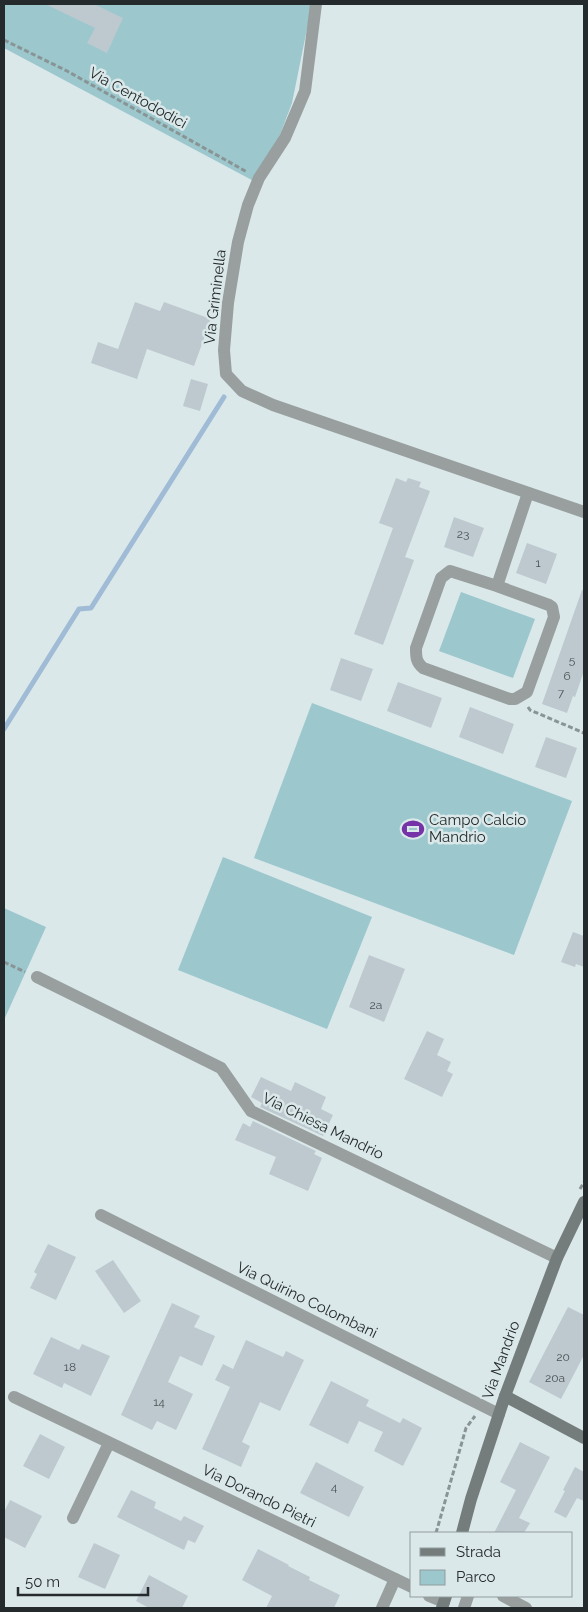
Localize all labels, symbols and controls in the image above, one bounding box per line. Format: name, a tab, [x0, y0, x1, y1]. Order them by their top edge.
street label: Via Centododici	[86, 64, 190, 132]
street label: Via Griminella	[200, 248, 230, 346]
house number: 23	[457, 527, 469, 541]
house number: 1	[535, 556, 541, 570]
house number: 5	[569, 653, 576, 667]
house number: 6	[563, 669, 571, 683]
house number: 7	[558, 686, 565, 700]
place label: Campo Calcio Mandrio	[429, 811, 526, 846]
sports icon: Campo Calcio Mandrio	[400, 816, 426, 842]
house number: 2a	[370, 998, 382, 1012]
street label: Via Chiesa Mandrio	[259, 1089, 387, 1163]
street label: Via Quirino Colombani	[234, 1258, 380, 1342]
street label: Via Mandrio	[478, 1318, 524, 1402]
house number: 20	[556, 1350, 570, 1364]
house number: 18	[64, 1360, 76, 1374]
house number: 20a	[545, 1371, 565, 1385]
house number: 14	[153, 1395, 165, 1409]
street label: Via Dorando Pietri	[199, 1461, 319, 1531]
house number: 4	[331, 1480, 338, 1494]
legend	[410, 1532, 573, 1597]
text: Strada	[456, 1543, 501, 1561]
scale bar	[18, 1564, 148, 1596]
text: Parco	[456, 1568, 496, 1586]
text: 50 m	[25, 1573, 60, 1591]

